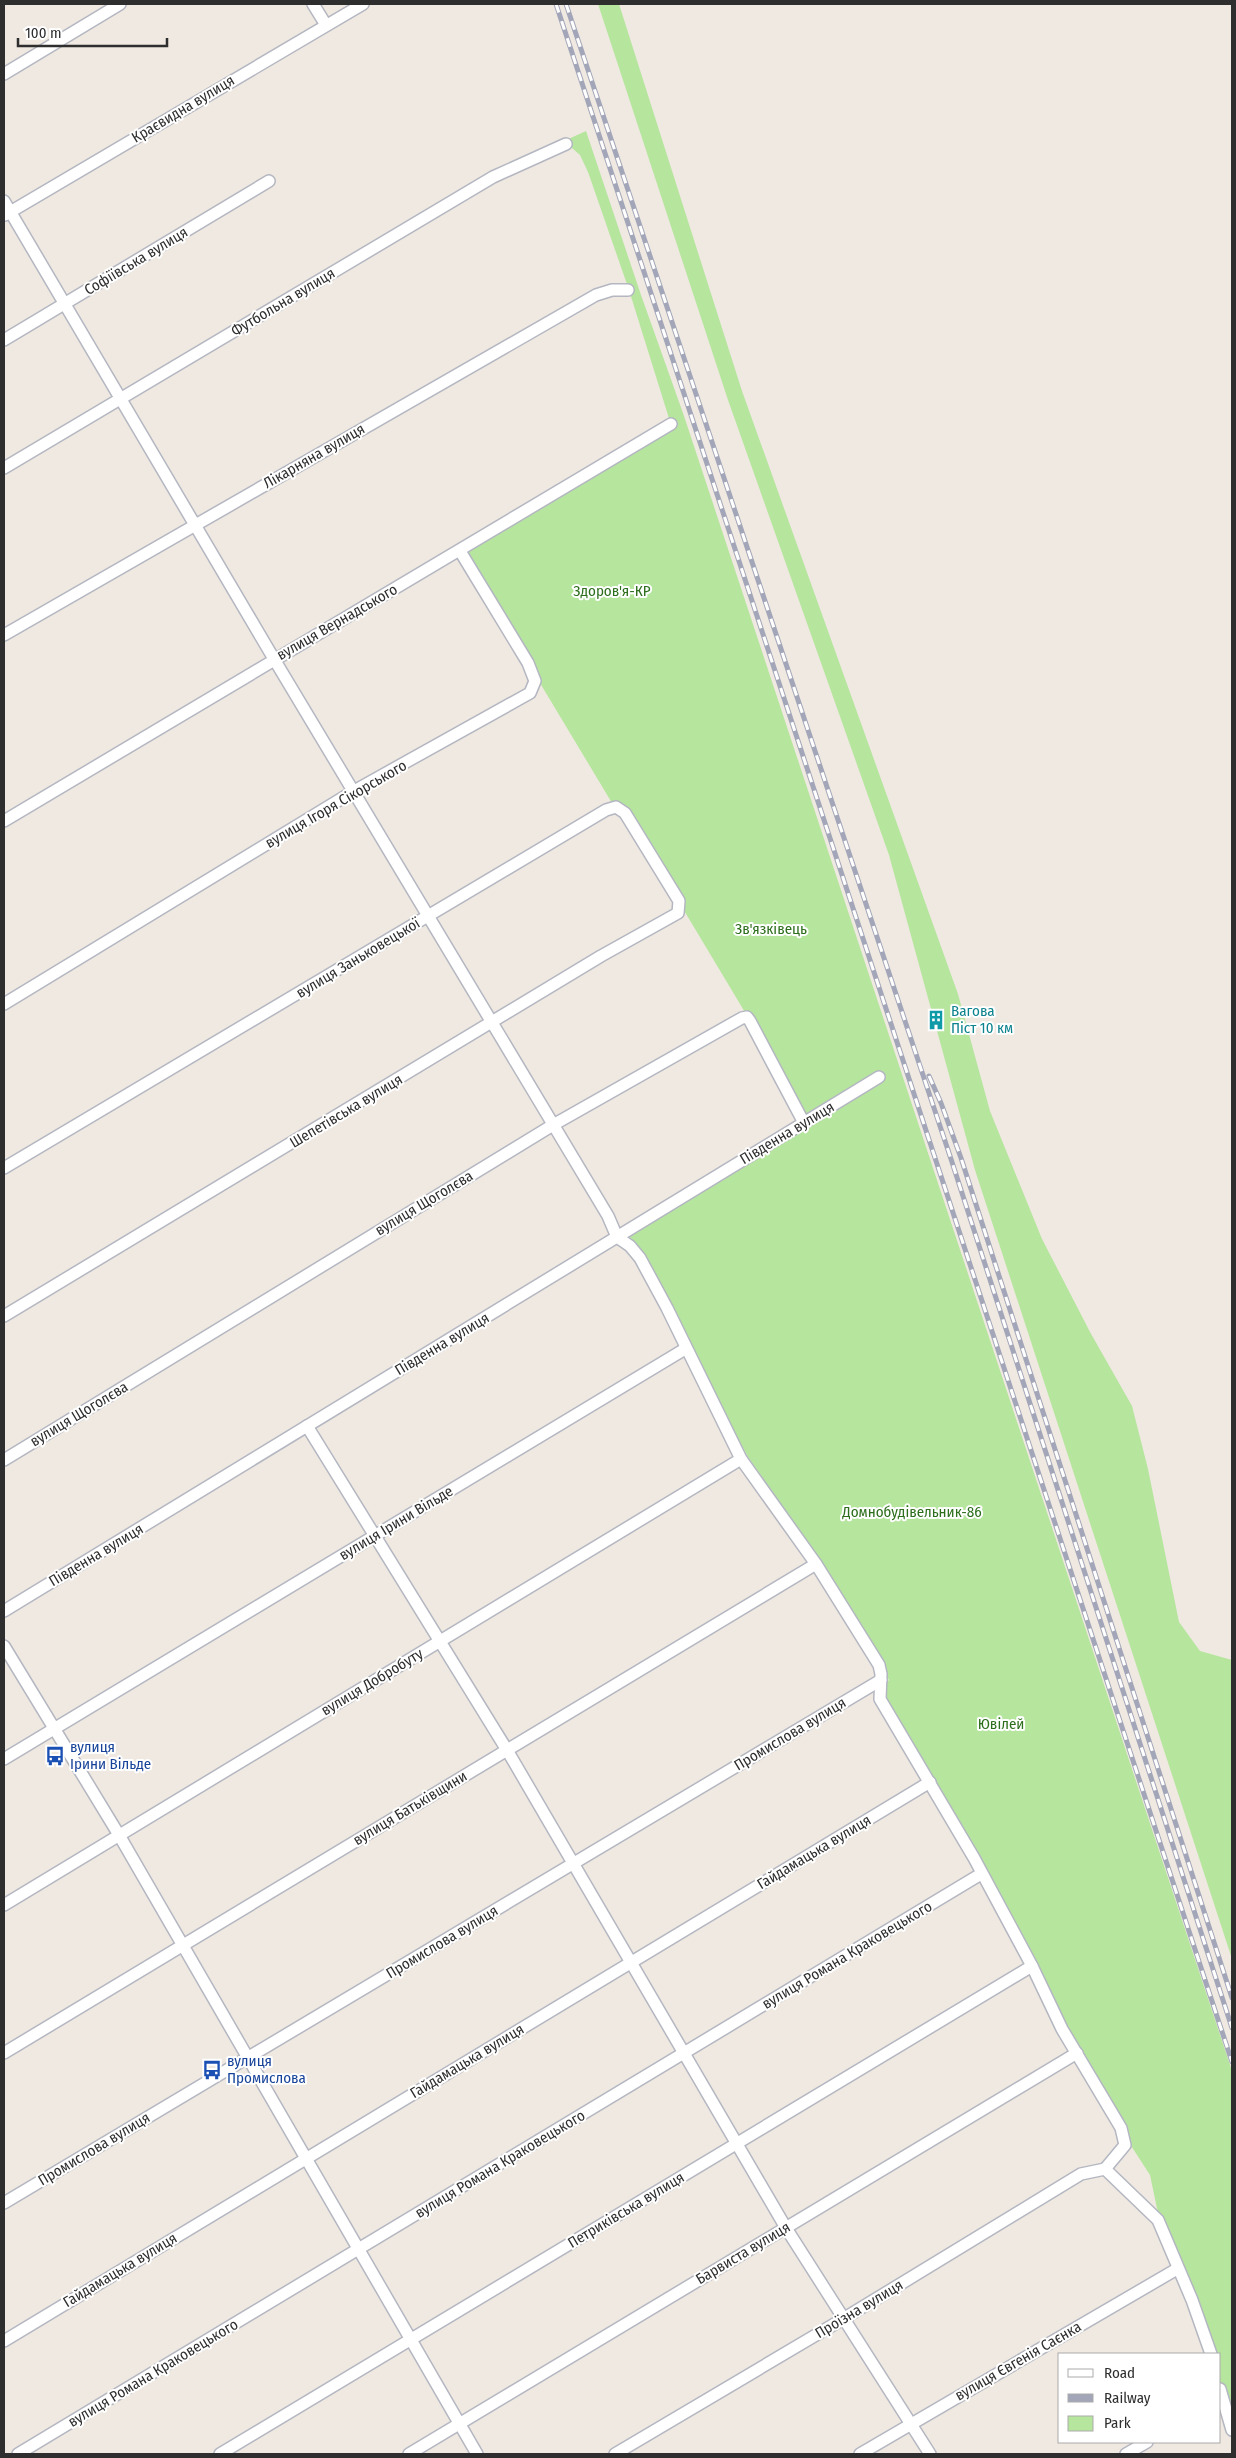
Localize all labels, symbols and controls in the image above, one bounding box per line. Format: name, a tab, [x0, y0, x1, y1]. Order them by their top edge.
scale bar	[18, 15, 166, 47]
text: 100 m	[25, 24, 62, 42]
street label: Краєвидна вулиця	[128, 71, 238, 147]
street label: Софіївська вулиця	[81, 223, 191, 299]
street label: Футбольна вулиця	[228, 264, 338, 340]
street label: Лікарняна вулиця	[260, 420, 368, 492]
street label: вулиця Вернадського	[273, 580, 401, 664]
park label: Здоров'я-КР	[573, 582, 651, 600]
street label: вулиця Ігоря Сікорського	[262, 756, 410, 852]
street label: вулиця Заньковецької	[293, 913, 424, 1002]
park label: Зв'язківець	[735, 920, 807, 938]
place label: Вагова Піст 10 км	[951, 1002, 1013, 1037]
building icon: Вагова Піст 10 км	[925, 1009, 947, 1031]
street label: Шепетівська вулиця	[286, 1070, 406, 1152]
street label: Південна вулиця	[736, 1098, 838, 1168]
street label: вулиця Щоголєва	[372, 1167, 476, 1239]
street label: Південна вулиця	[391, 1309, 493, 1379]
street label: вулиця Щоголєва	[27, 1378, 131, 1450]
street label: вулиця Ірини Вільде	[336, 1482, 456, 1564]
park label: Домнобудівельник-86	[841, 1503, 982, 1521]
street label: Південна вулиця	[45, 1520, 147, 1590]
street label: вулиця Добробуту	[318, 1644, 426, 1719]
street label: Промислова вулиця	[731, 1693, 849, 1775]
park label: Ювілей	[978, 1715, 1024, 1733]
place label: вулиця Ірини Вільде	[70, 1738, 151, 1773]
bus stop icon: вулиця Ірини Вільде	[44, 1745, 66, 1767]
street label: вулиця Батьківщини	[350, 1767, 470, 1849]
street label: Гайдамацька вулиця	[754, 1811, 874, 1893]
street label: вулиця Романа Краковецького	[759, 1897, 935, 2013]
street label: Промислова вулиця	[383, 1901, 501, 1983]
street label: Гайдамацька вулиця	[407, 2020, 527, 2102]
place label: вулиця Промислова	[227, 2052, 306, 2087]
bus stop icon: вулиця Промислова	[201, 2059, 223, 2081]
street label: вулиця Романа Краковецького	[412, 2106, 588, 2222]
street label: Промислова вулиця	[35, 2108, 153, 2190]
street label: Петриківська вулиця	[565, 2168, 687, 2252]
street label: Барвиста вулиця	[693, 2218, 793, 2288]
street label: Гайдамацька вулиця	[60, 2229, 180, 2311]
street label: Проїзна вулиця	[812, 2276, 906, 2342]
street label: вулиця Романа Краковецького	[65, 2315, 241, 2431]
street label: вулиця Євгенія Саєнка	[952, 2318, 1084, 2404]
legend	[1058, 2353, 1221, 2443]
text: Road	[1104, 2364, 1135, 2382]
text: Railway	[1104, 2389, 1151, 2407]
text: Park	[1104, 2414, 1131, 2432]

